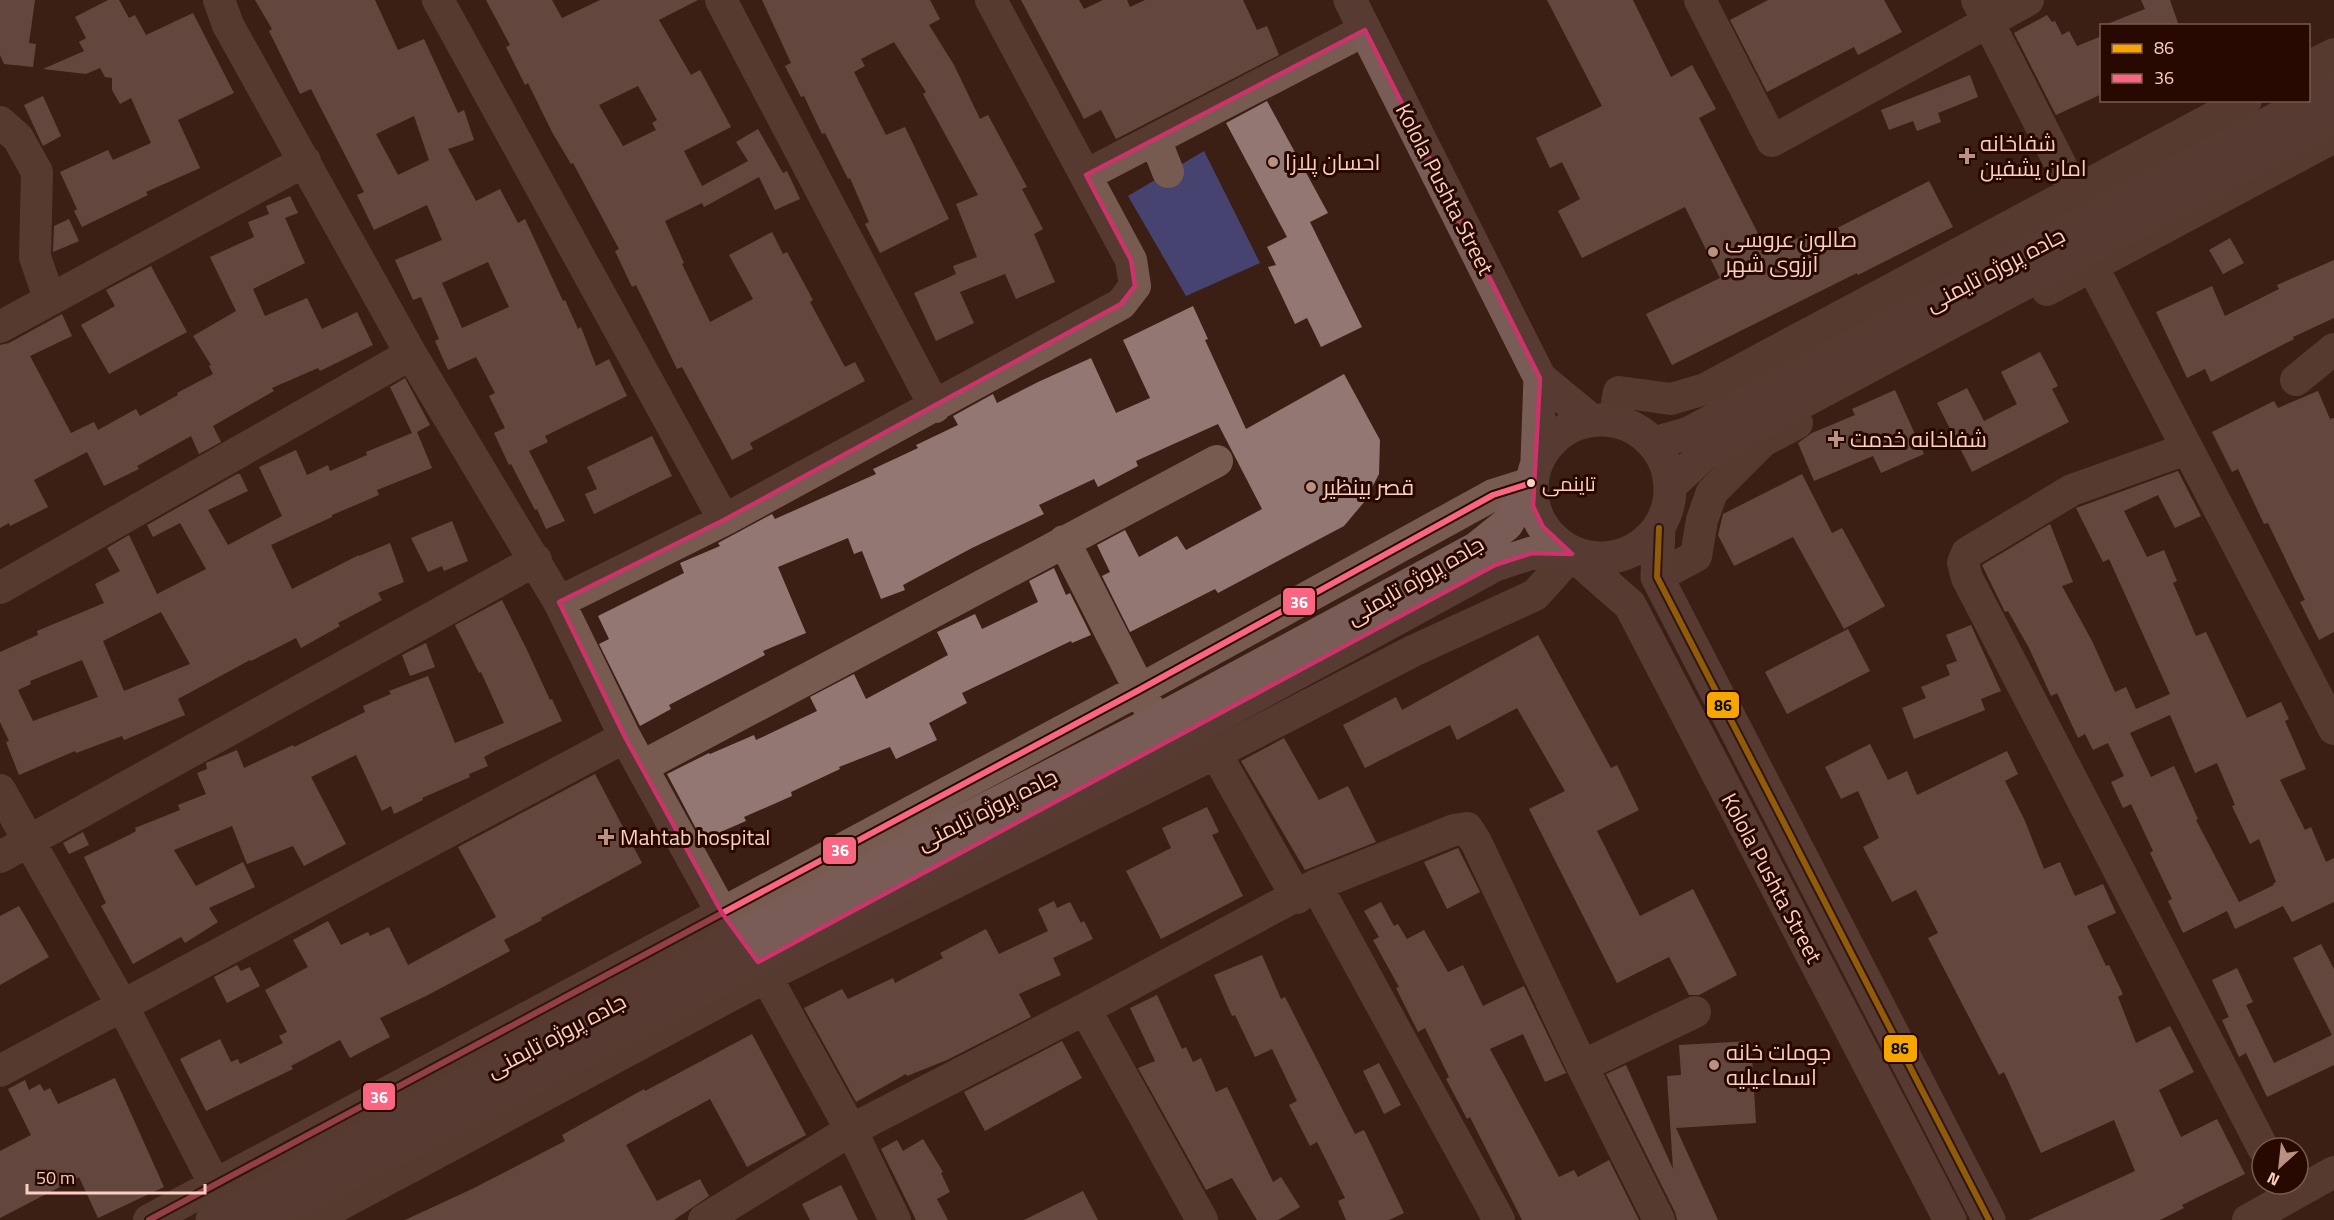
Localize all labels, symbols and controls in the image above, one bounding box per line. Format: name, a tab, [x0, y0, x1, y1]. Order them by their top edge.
legend	[2100, 24, 2310, 102]
text: 86	[2154, 34, 2174, 61]
text: 36	[2154, 64, 2174, 91]
street label: Kolola Pushta Street	[1387, 97, 1503, 281]
place label: شفاخانه امان یشفین	[1980, 126, 2087, 185]
place label: احسان پلازا	[1285, 145, 1380, 179]
marker: شفاخانه امان یشفین	[1958, 147, 1976, 165]
marker: احسان پلازا	[1266, 155, 1280, 169]
street label: جاده پروژه تایمنی	[1919, 218, 2071, 320]
place label: صالون عروسی آرزوی شهر	[1723, 222, 1857, 281]
marker: صالون عروسی آرزوی شهر	[1706, 245, 1720, 259]
place label: شفاخانه خدمت	[1850, 422, 1987, 456]
marker: شفاخانه خدمت	[1827, 430, 1845, 448]
place label: تاینمی	[1542, 468, 1596, 499]
place label: قصر بینظیر	[1321, 470, 1414, 504]
marker: تاینمی	[1525, 477, 1537, 489]
marker: قصر بینظیر	[1304, 480, 1318, 494]
street label: جاده پروژه تایمنی	[1340, 527, 1490, 633]
line badge: 36	[1282, 587, 1316, 616]
text: 36	[1290, 590, 1308, 614]
line badge: 86	[1706, 691, 1740, 719]
text: 86	[1714, 693, 1732, 717]
street label: جاده پروژه تایمنی	[911, 759, 1063, 859]
street label: Kolola Pushta Street	[1713, 787, 1831, 969]
place label: Mahtab hospital	[620, 820, 770, 854]
marker: Mahtab hospital	[597, 828, 615, 846]
line badge: 36	[822, 836, 857, 865]
text: 36	[831, 838, 849, 862]
street label: جاده پروژه تایمنی	[480, 984, 632, 1086]
line badge: 86	[1883, 1034, 1918, 1063]
place label: جومات خانه اسماعيليه	[1726, 1035, 1831, 1094]
text: 86	[1891, 1036, 1909, 1060]
marker: جومات خانه اسماعيليه	[1707, 1058, 1721, 1072]
line badge: 36	[362, 1082, 396, 1111]
text: 36	[370, 1085, 388, 1109]
north arrow	[2250, 1136, 2310, 1196]
scale bar	[27, 1157, 206, 1195]
text: 50 m	[36, 1164, 75, 1191]
text: N	[2263, 1166, 2284, 1193]

